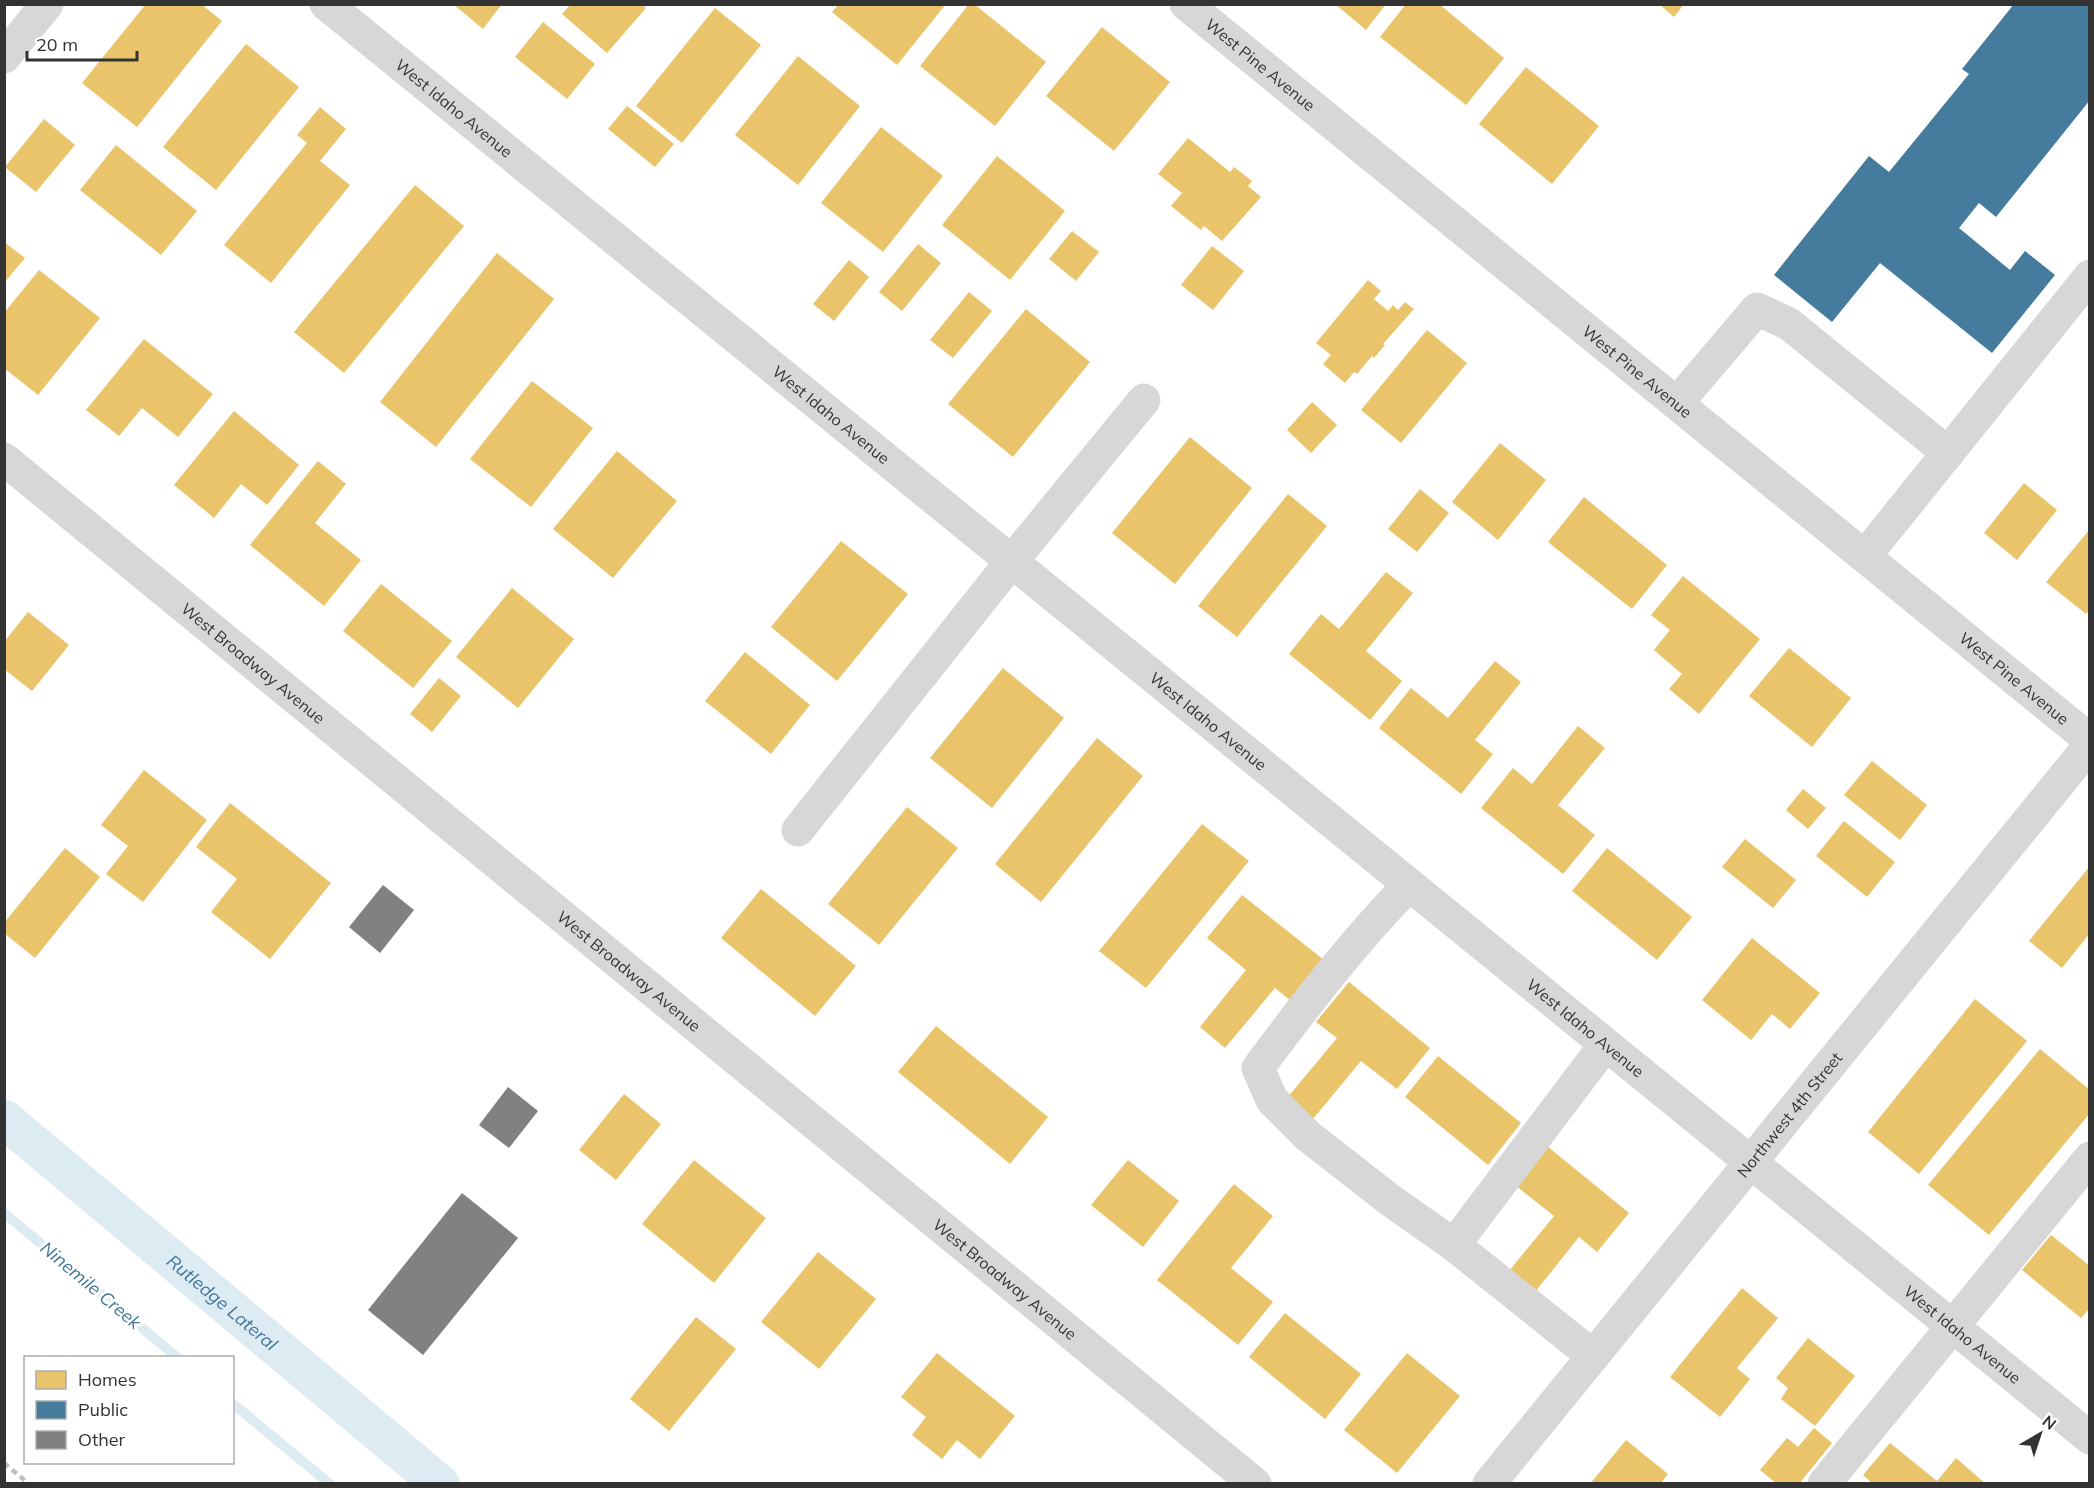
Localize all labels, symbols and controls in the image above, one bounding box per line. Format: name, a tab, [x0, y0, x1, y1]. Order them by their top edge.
street label: West Pine Avenue	[1202, 14, 1319, 115]
scale bar	[27, 24, 136, 62]
text: 20 m	[36, 33, 78, 56]
street label: West Idaho Avenue	[391, 55, 517, 162]
street label: West Pine Avenue	[1578, 321, 1696, 422]
street label: West Idaho Avenue	[769, 361, 894, 468]
street label: West Broadway Avenue	[177, 598, 329, 728]
street label: West Pine Avenue	[1955, 628, 2073, 729]
street label: West Idaho Avenue	[1146, 668, 1271, 775]
street label: West Broadway Avenue	[553, 906, 705, 1036]
street label: West Idaho Avenue	[1523, 974, 1648, 1081]
street label: Northwest 4th Street	[1733, 1048, 1846, 1181]
street label: West Broadway Avenue	[929, 1214, 1081, 1344]
water label: Ninemile Creek	[36, 1236, 147, 1334]
water label: Rutledge Lateral	[162, 1249, 283, 1355]
street label: West Idaho Avenue	[1900, 1281, 2025, 1388]
legend	[24, 1356, 234, 1464]
text: Homes	[78, 1368, 137, 1391]
text: Public	[78, 1398, 128, 1421]
north arrow	[2010, 1404, 2070, 1464]
text: N	[2038, 1411, 2060, 1434]
text: Other	[78, 1428, 126, 1451]

